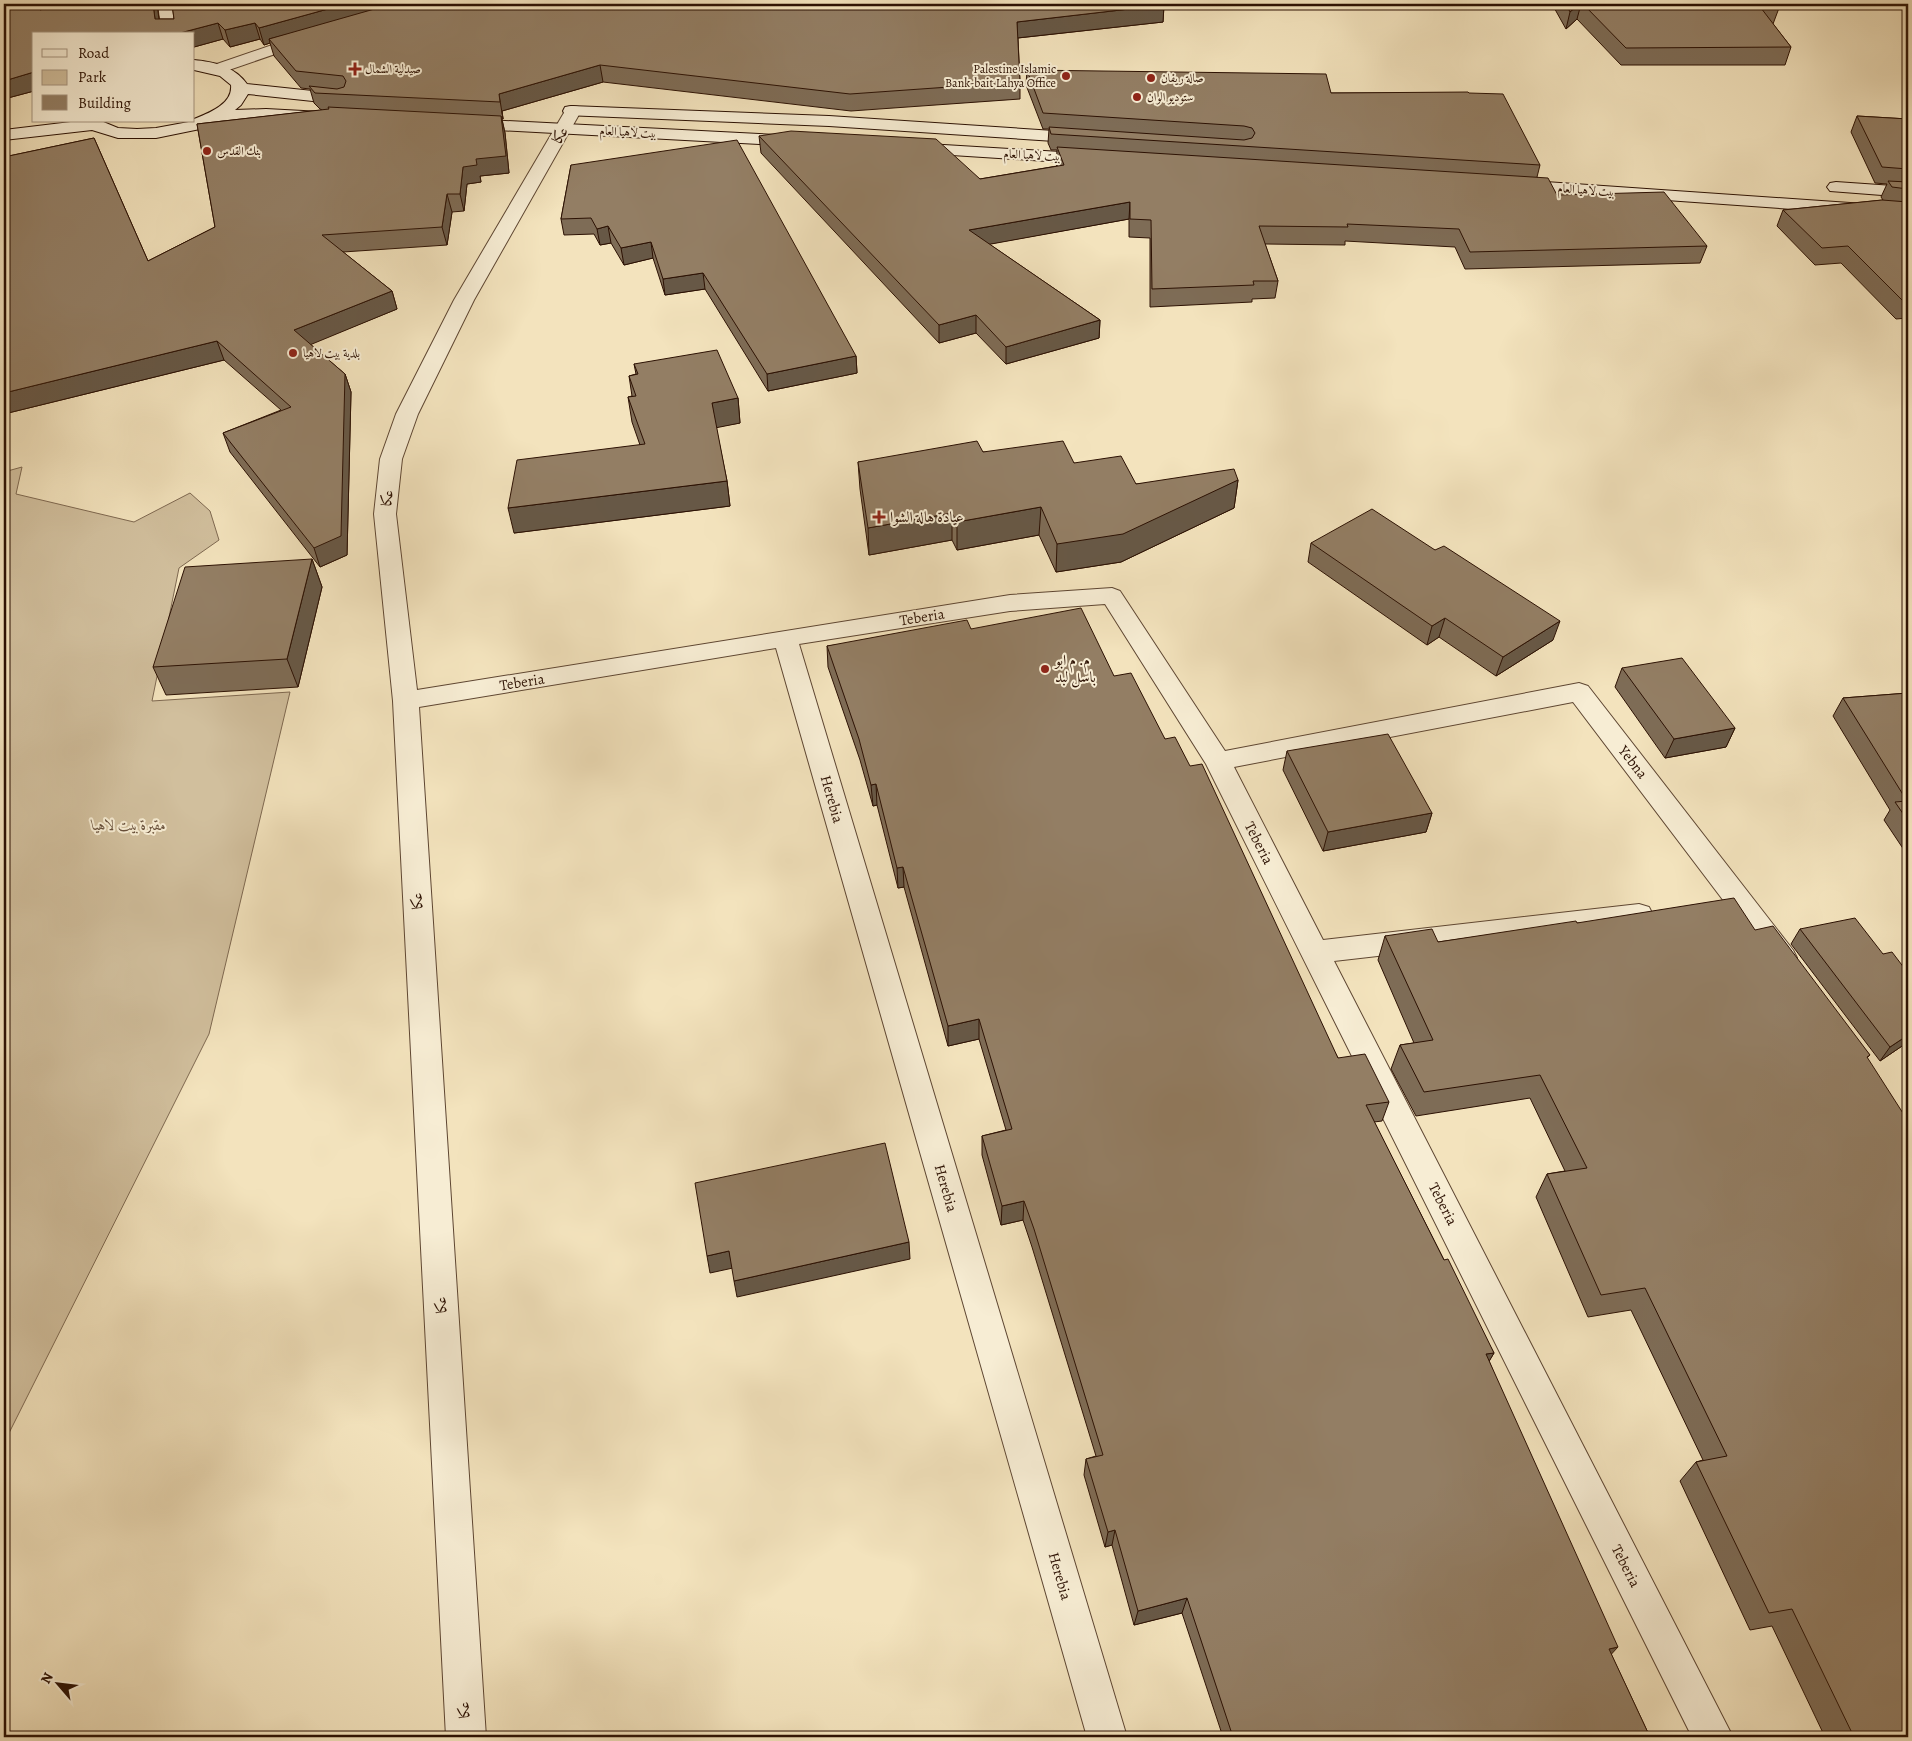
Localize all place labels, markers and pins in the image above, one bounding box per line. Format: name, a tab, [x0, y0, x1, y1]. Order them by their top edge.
place label: صيدلية الشمال	[365, 61, 421, 77]
place label: Palestine Islamic Bank-bait Lahya Office	[945, 61, 1056, 91]
marker: صيدلية الشمال	[349, 63, 361, 75]
marker: Palestine Islamic Bank-bait Lahya Office	[1060, 70, 1072, 82]
place label: صالة ريفان	[1161, 70, 1204, 86]
marker: صالة ريفان	[1145, 72, 1157, 84]
place label: ستوديو الوان	[1147, 89, 1194, 105]
marker: ستوديو الوان	[1131, 91, 1143, 103]
place label: بنك القدس	[217, 143, 261, 159]
marker: بنك القدس	[201, 145, 213, 157]
place label: بلدية بيت لاهيا	[303, 345, 360, 361]
marker: بلدية بيت لاهيا	[287, 347, 299, 359]
place label: عيادة هالة الشوا	[890, 507, 964, 527]
marker: عيادة هالة الشوا	[872, 510, 886, 524]
place label: م. م ابو باسل لبد	[1053, 650, 1096, 688]
marker: م. م ابو باسل لبد	[1039, 663, 1051, 675]

